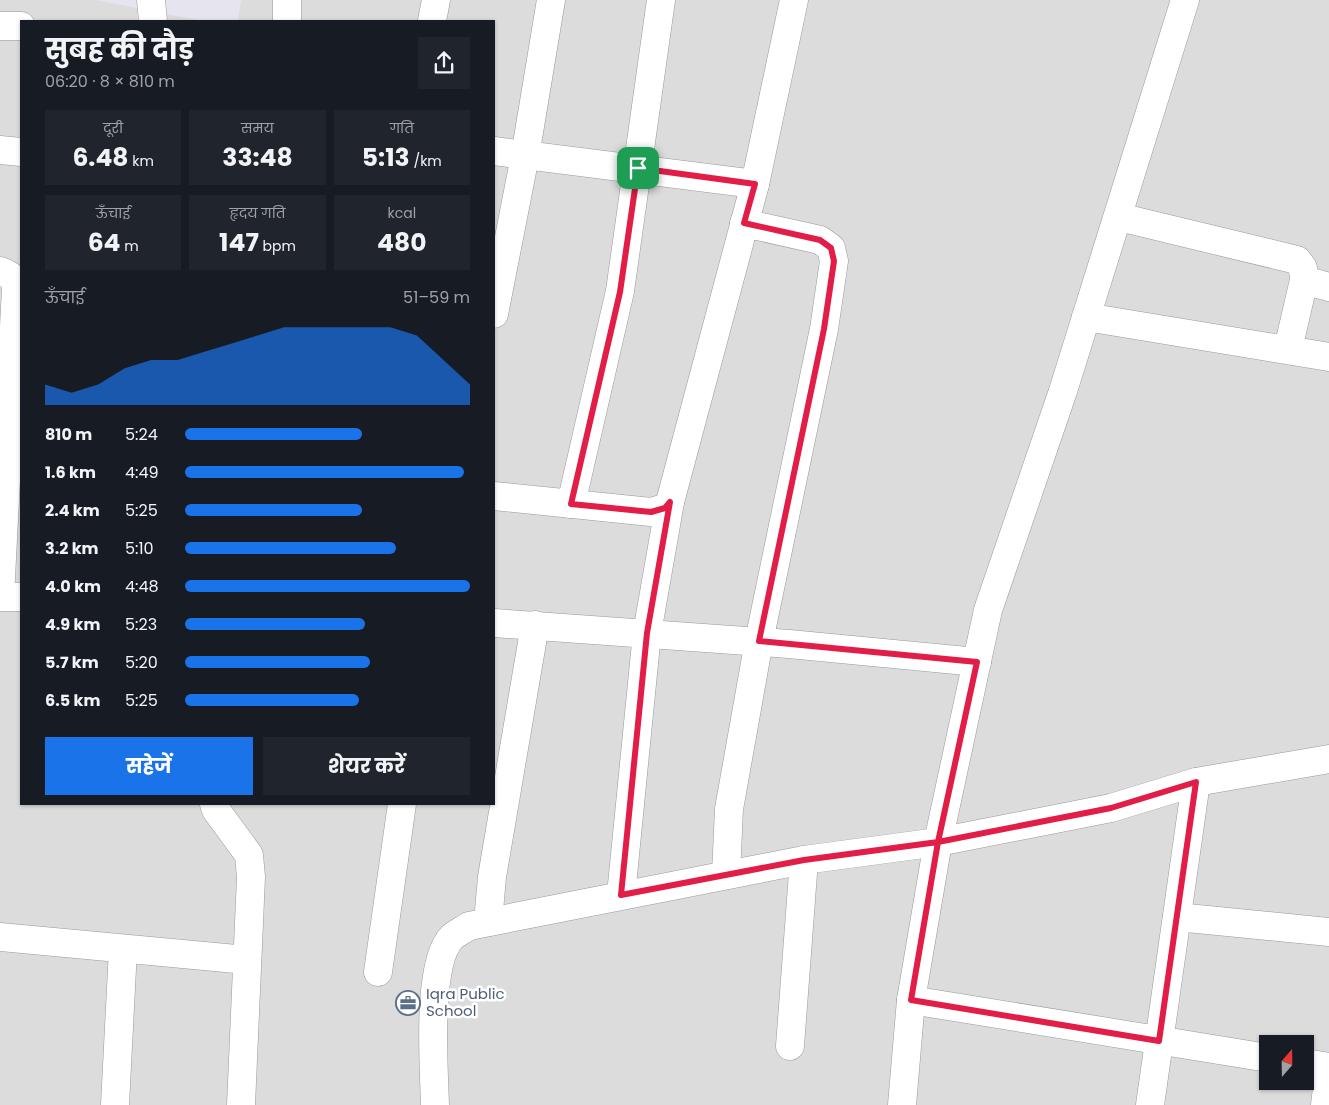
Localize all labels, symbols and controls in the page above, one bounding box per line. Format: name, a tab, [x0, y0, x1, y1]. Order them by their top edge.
text: सुबह की दौड़	[45, 30, 194, 69]
button: share	[418, 37, 470, 89]
text: 06:20 · 8 × 810 m	[45, 70, 175, 93]
text: दूरी	[103, 118, 123, 138]
text: समय	[241, 118, 274, 138]
text: गति	[390, 118, 414, 138]
text: 6.48	[72, 140, 129, 175]
text: 33:48	[222, 140, 293, 175]
text: 5:13	[362, 140, 410, 175]
pin	[617, 147, 659, 189]
text: km	[129, 151, 154, 171]
text: /km	[410, 151, 442, 171]
icon: arrive	[624, 154, 652, 182]
text: ऊँचाई	[96, 203, 130, 223]
text: हृदय गति	[229, 203, 286, 223]
text: kcal	[388, 203, 416, 223]
text: 64	[88, 225, 121, 260]
text: 147	[219, 225, 259, 260]
text: 480	[377, 225, 427, 260]
text: m	[121, 236, 139, 256]
text: bpm	[259, 236, 296, 256]
text: ऊँचाई	[45, 286, 85, 309]
text: 51–59 m	[403, 286, 470, 309]
text: 810 m	[45, 423, 92, 446]
text: 5:24	[125, 423, 158, 446]
text: 1.6 km	[45, 461, 96, 484]
text: 4:49	[125, 461, 159, 484]
text: 2.4 km	[45, 499, 100, 522]
text: 5:25	[125, 499, 158, 522]
text: 3.2 km	[45, 537, 99, 560]
text: 5:10	[125, 537, 154, 560]
text: 4.0 km	[45, 575, 101, 598]
text: 4:48	[125, 575, 159, 598]
text: 4.9 km	[45, 613, 100, 636]
text: 5:23	[125, 613, 157, 636]
text: 5.7 km	[45, 651, 99, 674]
text: 5:20	[125, 651, 158, 674]
text: 6.5 km	[45, 689, 100, 712]
text: 5:25	[125, 689, 158, 712]
button: सहेजें	[45, 737, 253, 795]
button: शेयर करें	[263, 737, 470, 795]
place label: Iqra Public School	[426, 983, 504, 1021]
office icon: Iqra Public School	[395, 990, 421, 1016]
north arrow	[1259, 1035, 1314, 1090]
map controls	[1259, 1035, 1314, 1090]

